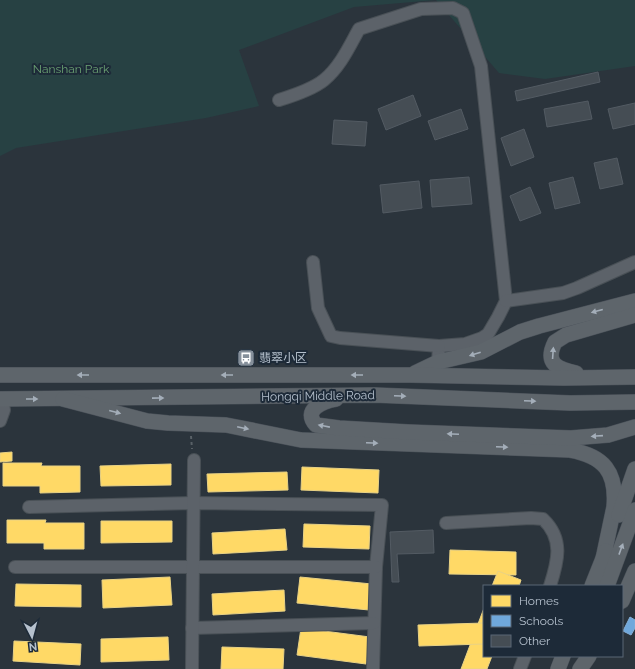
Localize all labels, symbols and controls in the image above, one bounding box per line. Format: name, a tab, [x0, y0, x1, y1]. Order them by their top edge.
park label: Nanshan Park	[33, 62, 110, 76]
one-way arrow	[591, 308, 603, 314]
one-way arrow	[549, 347, 556, 359]
bus stop icon: 翡翠小区	[236, 348, 256, 368]
place label: 翡翠小区	[259, 351, 307, 365]
one-way arrow	[469, 351, 481, 357]
one-way arrow	[76, 372, 89, 378]
one-way arrow	[220, 372, 233, 378]
one-way arrow	[350, 372, 363, 378]
street label: Hongqi Middle Road	[261, 388, 375, 404]
one-way arrow	[394, 392, 406, 399]
one-way arrow	[152, 394, 164, 401]
one-way arrow	[26, 396, 39, 402]
one-way arrow	[524, 398, 536, 405]
one-way arrow	[109, 409, 121, 415]
one-way arrow	[317, 423, 330, 429]
one-way arrow	[237, 426, 249, 432]
one-way arrow	[447, 430, 459, 437]
one-way arrow	[591, 432, 603, 439]
one-way arrow	[366, 439, 378, 446]
one-way arrow	[496, 444, 508, 451]
one-way arrow	[618, 543, 624, 555]
legend	[483, 585, 623, 657]
text: Homes	[519, 594, 559, 608]
text: Schools	[519, 614, 563, 628]
north arrow	[12, 617, 52, 657]
text: Other	[519, 634, 551, 648]
text: N	[28, 640, 38, 653]

